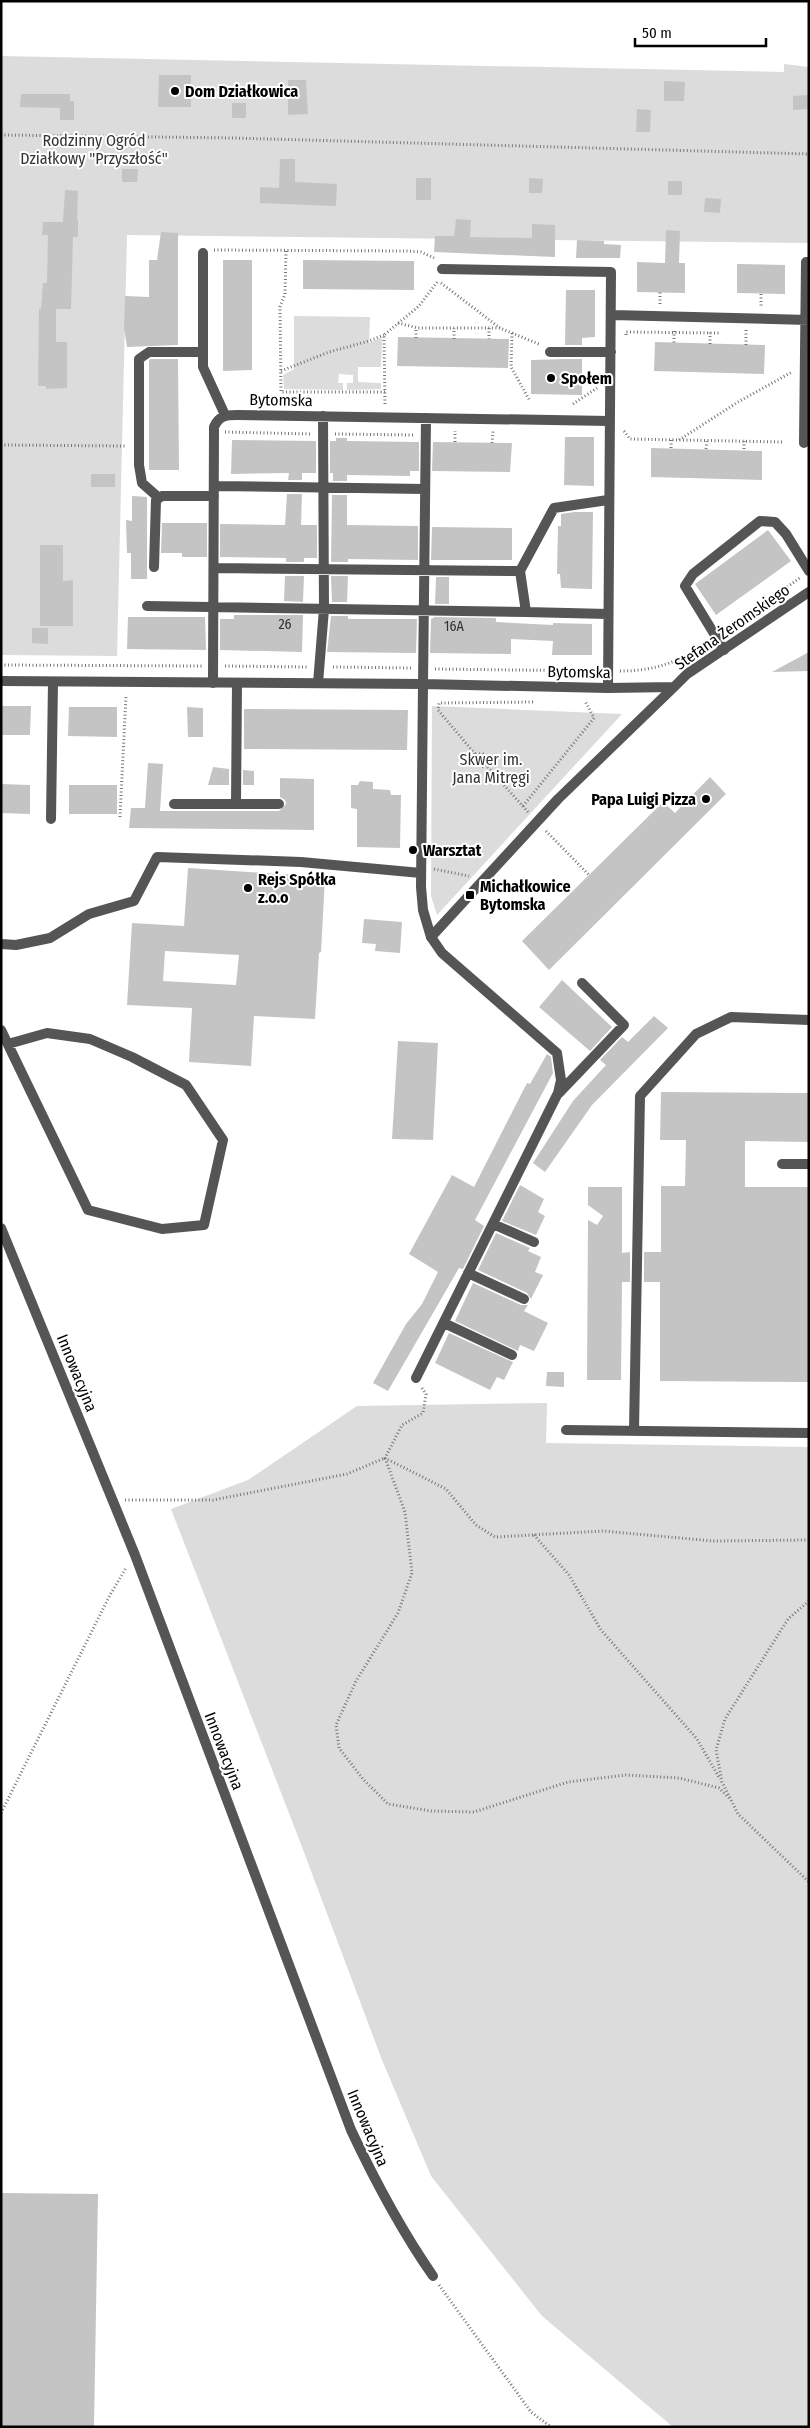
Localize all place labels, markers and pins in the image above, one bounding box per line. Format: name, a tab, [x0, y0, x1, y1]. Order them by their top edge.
place label: Dom Działkowica	[185, 82, 298, 101]
marker: Dom Działkowica	[169, 85, 181, 97]
place label: Społem	[561, 369, 612, 388]
marker: Społem	[545, 372, 557, 384]
place label: Papa Luigi Pizza	[591, 790, 696, 809]
marker: Papa Luigi Pizza	[700, 793, 712, 805]
place label: Warsztat	[423, 841, 482, 860]
marker: Warsztat	[407, 844, 419, 856]
place label: Rejs Spółka z.o.o	[258, 870, 336, 907]
place label: Michałkowice Bytomska	[480, 877, 571, 914]
marker: Rejs Spółka z.o.o	[242, 882, 254, 894]
marker: Michałkowice Bytomska	[464, 889, 476, 901]

